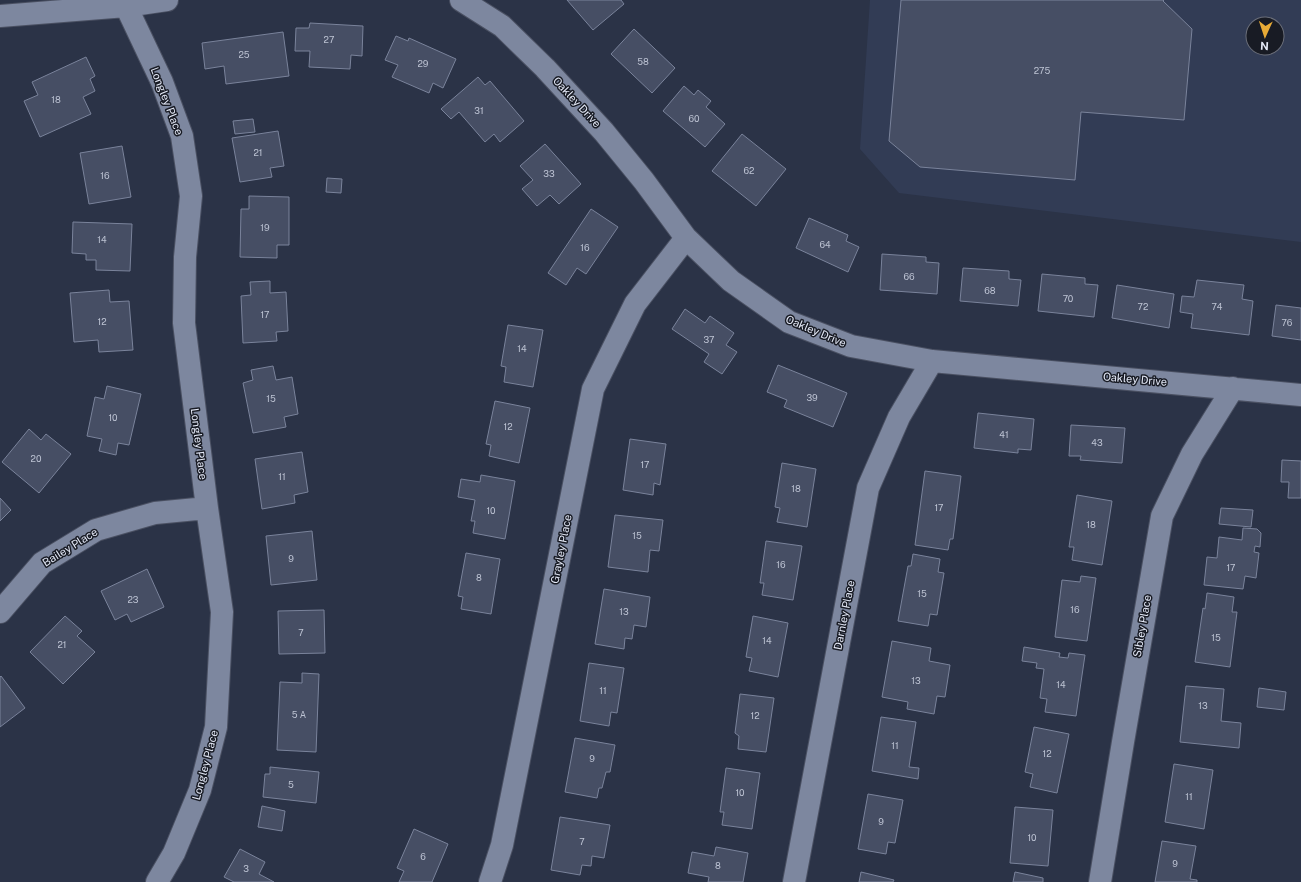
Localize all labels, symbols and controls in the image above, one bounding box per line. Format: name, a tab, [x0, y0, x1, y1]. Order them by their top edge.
north arrow	[1245, 16, 1285, 56]
house number: 27	[324, 34, 334, 45]
text: N	[1260, 40, 1269, 52]
house number: 25	[238, 49, 250, 60]
house number: 58	[637, 56, 649, 67]
house number: 29	[418, 58, 429, 69]
street label: Longley Place	[149, 65, 185, 137]
house number: 275	[1034, 65, 1050, 76]
street label: Oakley Drive	[551, 74, 603, 130]
house number: 18	[51, 94, 61, 105]
house number: 31	[474, 105, 484, 116]
house number: 60	[688, 113, 700, 124]
house number: 21	[253, 147, 263, 158]
house number: 62	[744, 165, 754, 176]
house number: 33	[543, 168, 555, 179]
house number: 16	[100, 170, 110, 181]
house number: 19	[260, 222, 270, 233]
house number: 14	[97, 234, 107, 245]
house number: 64	[819, 239, 831, 250]
house number: 16	[580, 242, 590, 253]
house number: 66	[903, 271, 915, 282]
house number: 68	[984, 285, 996, 296]
house number: 70	[1063, 293, 1074, 304]
house number: 72	[1138, 301, 1148, 312]
house number: 74	[1212, 301, 1223, 312]
house number: 17	[260, 309, 270, 320]
street label: Oakley Drive	[784, 313, 848, 349]
house number: 12	[97, 316, 107, 327]
house number: 76	[1282, 317, 1293, 328]
house number: 37	[704, 334, 714, 345]
house number: 14	[517, 343, 527, 354]
street label: Oakley Drive	[1102, 370, 1168, 388]
house number: 39	[806, 392, 818, 403]
house number: 15	[266, 393, 276, 404]
street label: Longley Place	[189, 408, 209, 480]
house number: 10	[108, 412, 118, 423]
house number: 12	[503, 421, 513, 432]
house number: 41	[999, 429, 1009, 440]
house number: 43	[1091, 437, 1103, 448]
house number: 20	[31, 453, 42, 464]
house number: 17	[640, 459, 650, 470]
house number: 11	[278, 471, 286, 482]
house number: 18	[791, 483, 801, 494]
house number: 17	[934, 502, 944, 513]
house number: 10	[486, 505, 496, 516]
street label: Grayley Place	[548, 513, 574, 585]
house number: 18	[1086, 519, 1096, 530]
street label: Bailey Place	[40, 525, 100, 569]
house number: 15	[632, 530, 642, 541]
house number: 9	[288, 553, 294, 564]
house number: 16	[776, 559, 786, 570]
house number: 17	[1226, 562, 1236, 573]
house number: 8	[476, 572, 482, 583]
street label: Darnley Place	[831, 579, 857, 651]
house number: 15	[917, 588, 927, 599]
house number: 23	[127, 594, 139, 605]
street label: Sibley Place	[1131, 594, 1153, 658]
house number: 16	[1070, 604, 1080, 615]
house number: 13	[619, 606, 629, 617]
house number: 7	[298, 627, 304, 638]
house number: 15	[1211, 632, 1221, 643]
house number: 14	[762, 635, 772, 646]
house number: 21	[57, 639, 67, 650]
house number: 13	[911, 675, 921, 686]
house number: 14	[1056, 679, 1066, 690]
house number: 11	[599, 685, 607, 696]
house number: 13	[1198, 700, 1208, 711]
house number: 5 A	[292, 709, 307, 720]
house number: 12	[750, 710, 760, 721]
street label: Longley Place	[190, 729, 220, 801]
house number: 11	[891, 740, 899, 751]
house number: 12	[1042, 748, 1052, 759]
house number: 9	[589, 753, 595, 764]
house number: 5	[288, 779, 294, 790]
house number: 10	[735, 787, 745, 798]
house number: 11	[1185, 791, 1193, 802]
house number: 9	[878, 816, 884, 827]
house number: 10	[1027, 832, 1037, 843]
house number: 7	[579, 836, 585, 847]
house number: 6	[420, 851, 426, 862]
house number: 9	[1172, 858, 1178, 869]
house number: 8	[715, 860, 721, 871]
house number: 3	[243, 863, 249, 874]

